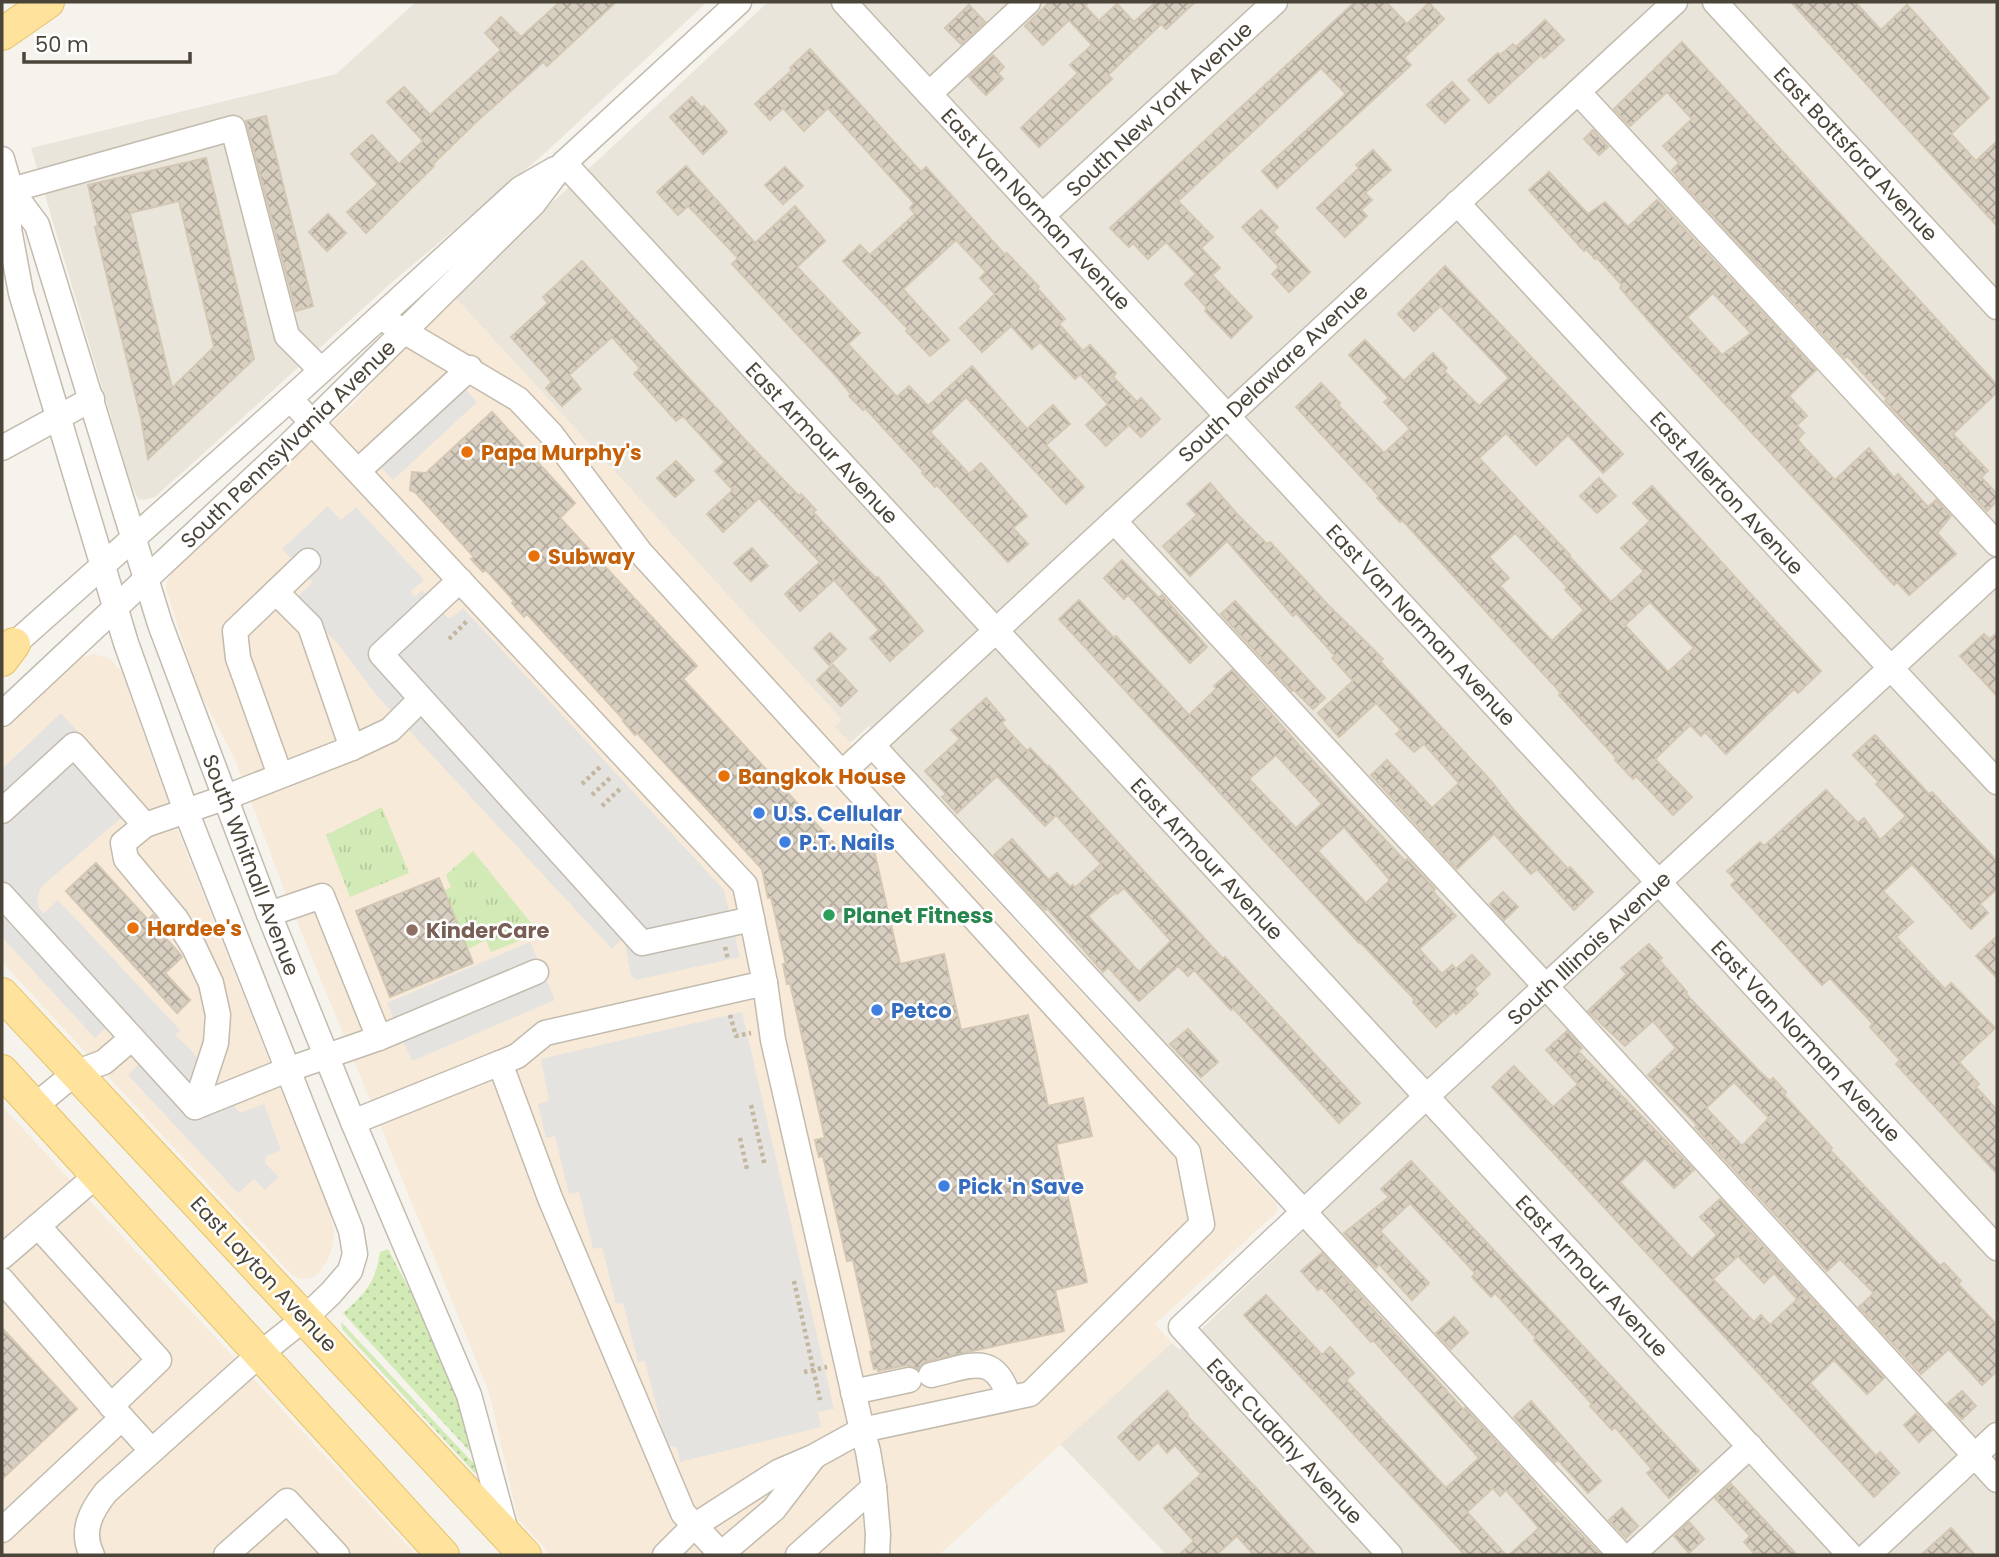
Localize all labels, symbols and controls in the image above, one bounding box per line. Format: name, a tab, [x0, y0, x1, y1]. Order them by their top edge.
street label: South New York Avenue	[1059, 15, 1259, 203]
scale bar	[24, 21, 191, 65]
text: 50 m	[35, 30, 89, 59]
street label: East Bottsford Avenue	[1767, 61, 1945, 247]
street label: East Van Norman Avenue	[935, 102, 1137, 316]
street label: South Delaware Avenue	[1172, 277, 1374, 469]
street label: South Pennsylvania Avenue	[174, 333, 402, 555]
street label: East Armour Avenue	[739, 356, 905, 530]
street label: East Allerton Avenue	[1644, 405, 1810, 581]
place label: Papa Murphy's	[481, 438, 642, 467]
marker: Papa Murphy's	[459, 444, 475, 460]
street label: East Van Norman Avenue	[1320, 518, 1522, 732]
place label: Subway	[548, 542, 636, 571]
marker: Subway	[526, 548, 542, 564]
street label: South Whitnall Avenue	[195, 750, 307, 980]
place label: Bangkok House	[738, 762, 906, 791]
marker: Bangkok House	[716, 768, 732, 784]
street label: East Armour Avenue	[1124, 772, 1290, 946]
place label: U.S. Cellular	[773, 799, 902, 828]
marker: U.S. Cellular	[751, 805, 767, 821]
place label: P.T. Nails	[799, 828, 895, 857]
marker: P.T. Nails	[777, 834, 793, 850]
street label: South Illinois Avenue	[1501, 864, 1677, 1032]
place label: Planet Fitness	[843, 901, 993, 930]
marker: Planet Fitness	[821, 907, 837, 923]
place label: Hardee's	[147, 914, 242, 943]
place label: KinderCare	[426, 916, 549, 945]
marker: Hardee's	[125, 920, 141, 936]
marker: KinderCare	[404, 922, 420, 938]
street label: East Van Norman Avenue	[1705, 934, 1907, 1148]
place label: Petco	[891, 996, 952, 1025]
marker: Petco	[869, 1002, 885, 1018]
place label: Pick 'n Save	[958, 1172, 1084, 1201]
marker: Pick 'n Save	[936, 1178, 952, 1194]
street label: East Armour Avenue	[1509, 1189, 1675, 1363]
street label: East Layton Avenue	[184, 1190, 344, 1358]
street label: East Cudahy Avenue	[1200, 1352, 1370, 1530]

